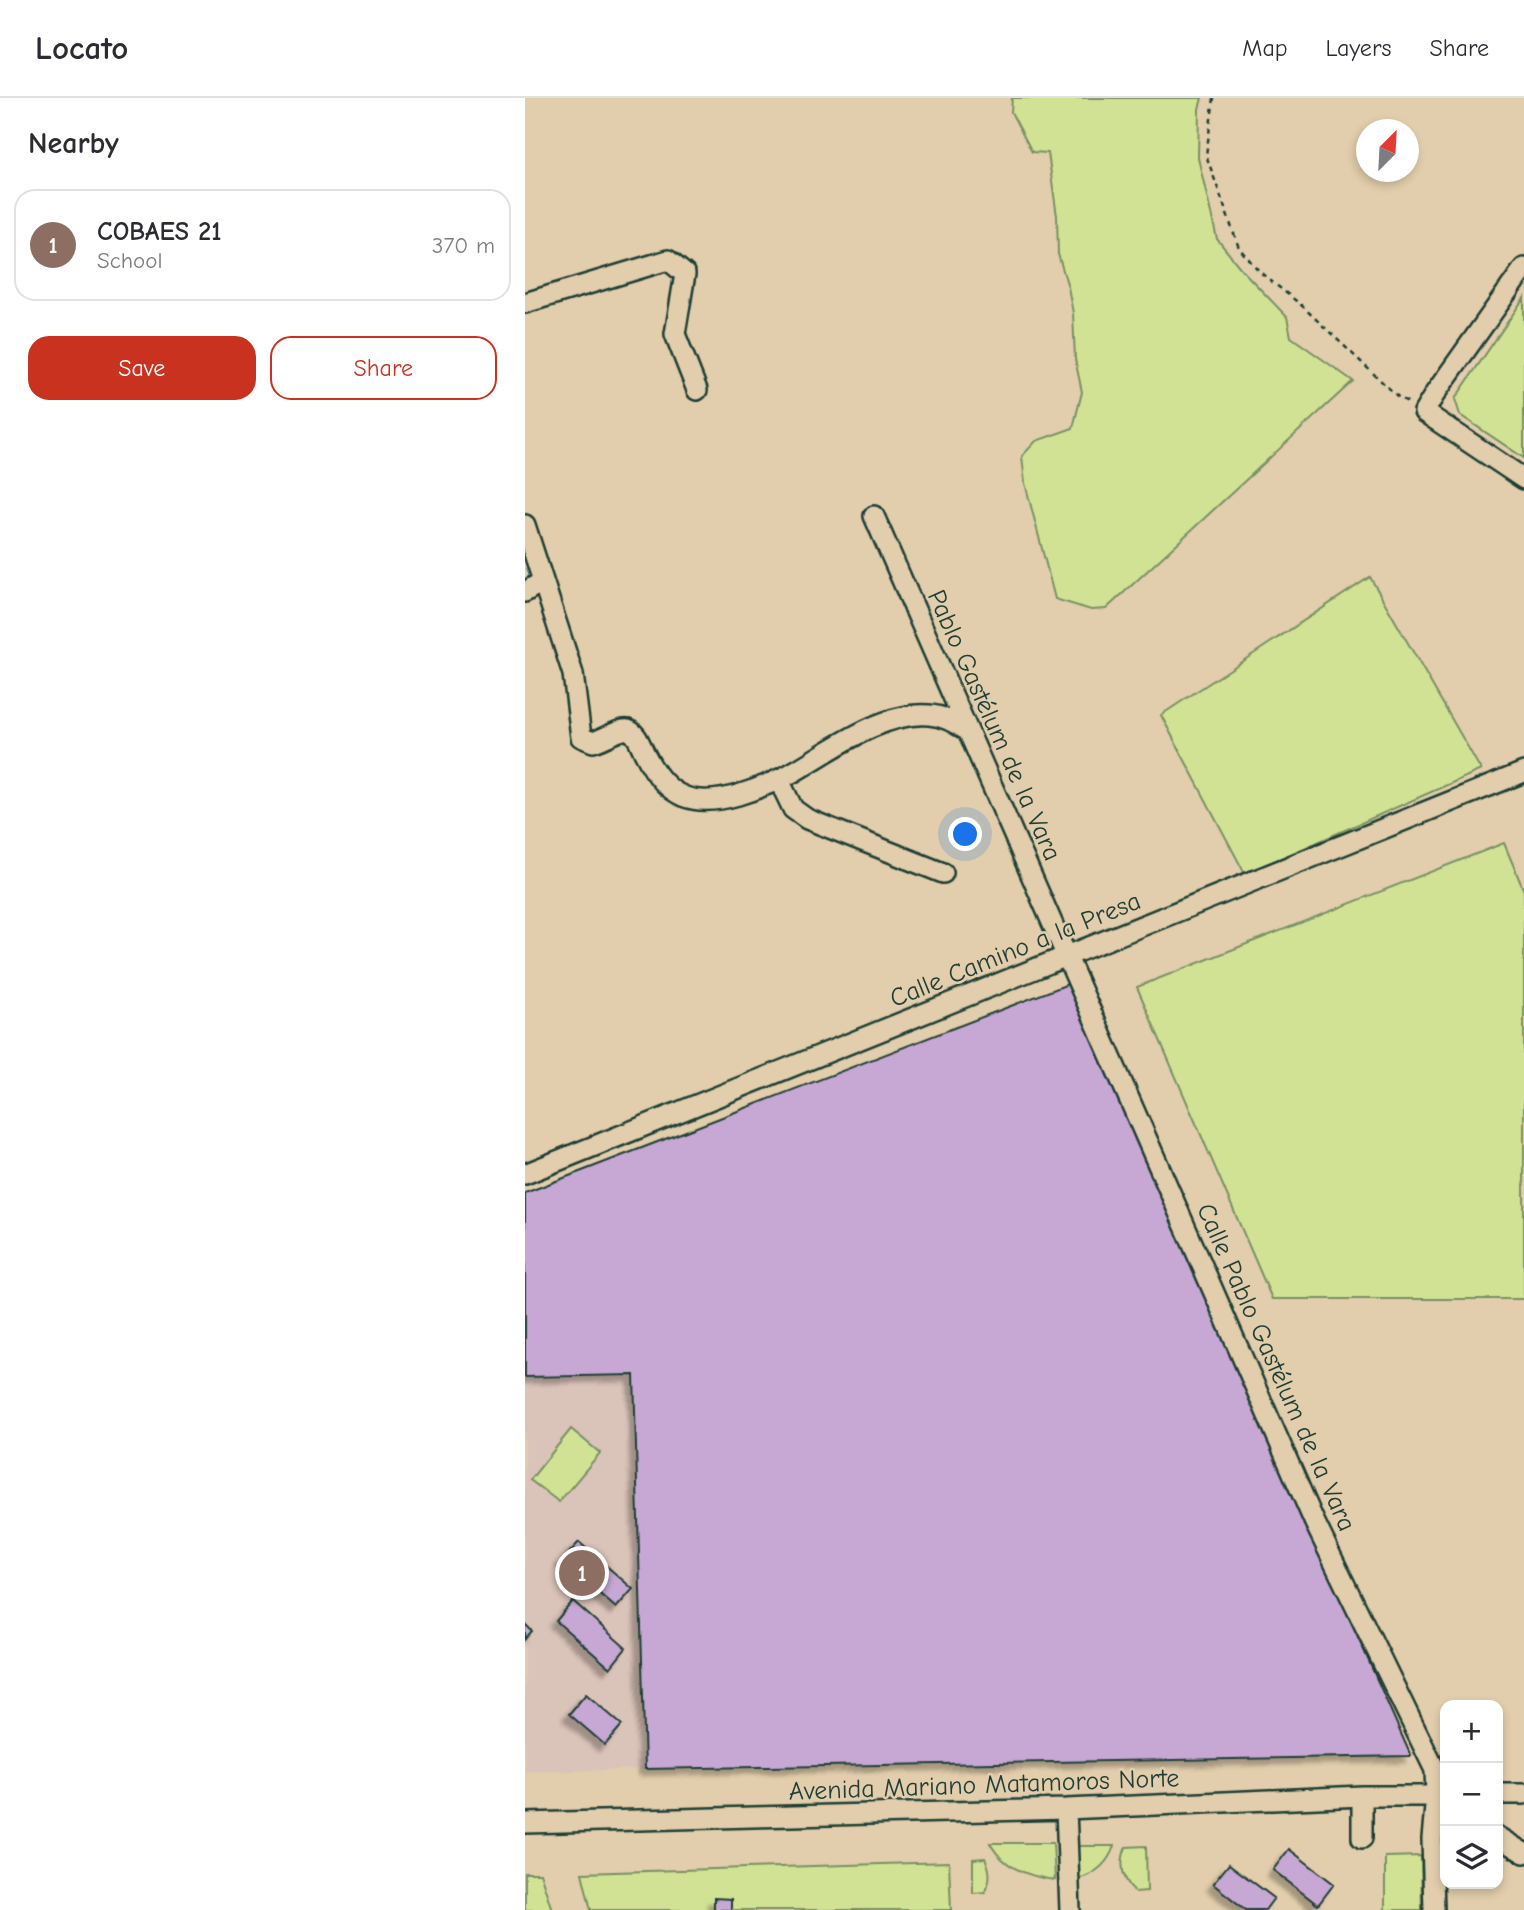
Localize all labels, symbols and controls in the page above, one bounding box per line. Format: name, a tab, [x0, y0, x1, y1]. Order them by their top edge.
text: Locato	[35, 29, 128, 67]
text: Map	[1242, 34, 1288, 62]
text: Layers	[1326, 34, 1391, 62]
text: Share	[1429, 34, 1489, 62]
north arrow	[1356, 119, 1419, 182]
text: Nearby	[28, 126, 119, 161]
text: COBAES 21	[97, 217, 222, 247]
text: 1	[48, 232, 58, 259]
text: 370 m	[432, 232, 495, 259]
text: School	[97, 247, 162, 274]
button: Save	[28, 336, 256, 400]
button: Share	[270, 336, 497, 400]
street label: Pablo Gastélum de la Vara	[921, 585, 1067, 865]
your location	[948, 817, 982, 851]
street label: Calle Camino a la Presa	[886, 886, 1145, 1014]
street label: Calle Pablo Gastélum de la Vara	[1190, 1199, 1362, 1536]
pin: 1	[559, 1547, 605, 1599]
map controls	[1440, 1700, 1503, 1889]
button: +	[1440, 1700, 1503, 1763]
street label: Avenida Mariano Matamoros Norte	[788, 1763, 1180, 1807]
button: −	[1440, 1763, 1503, 1826]
button: layers	[1440, 1826, 1503, 1889]

